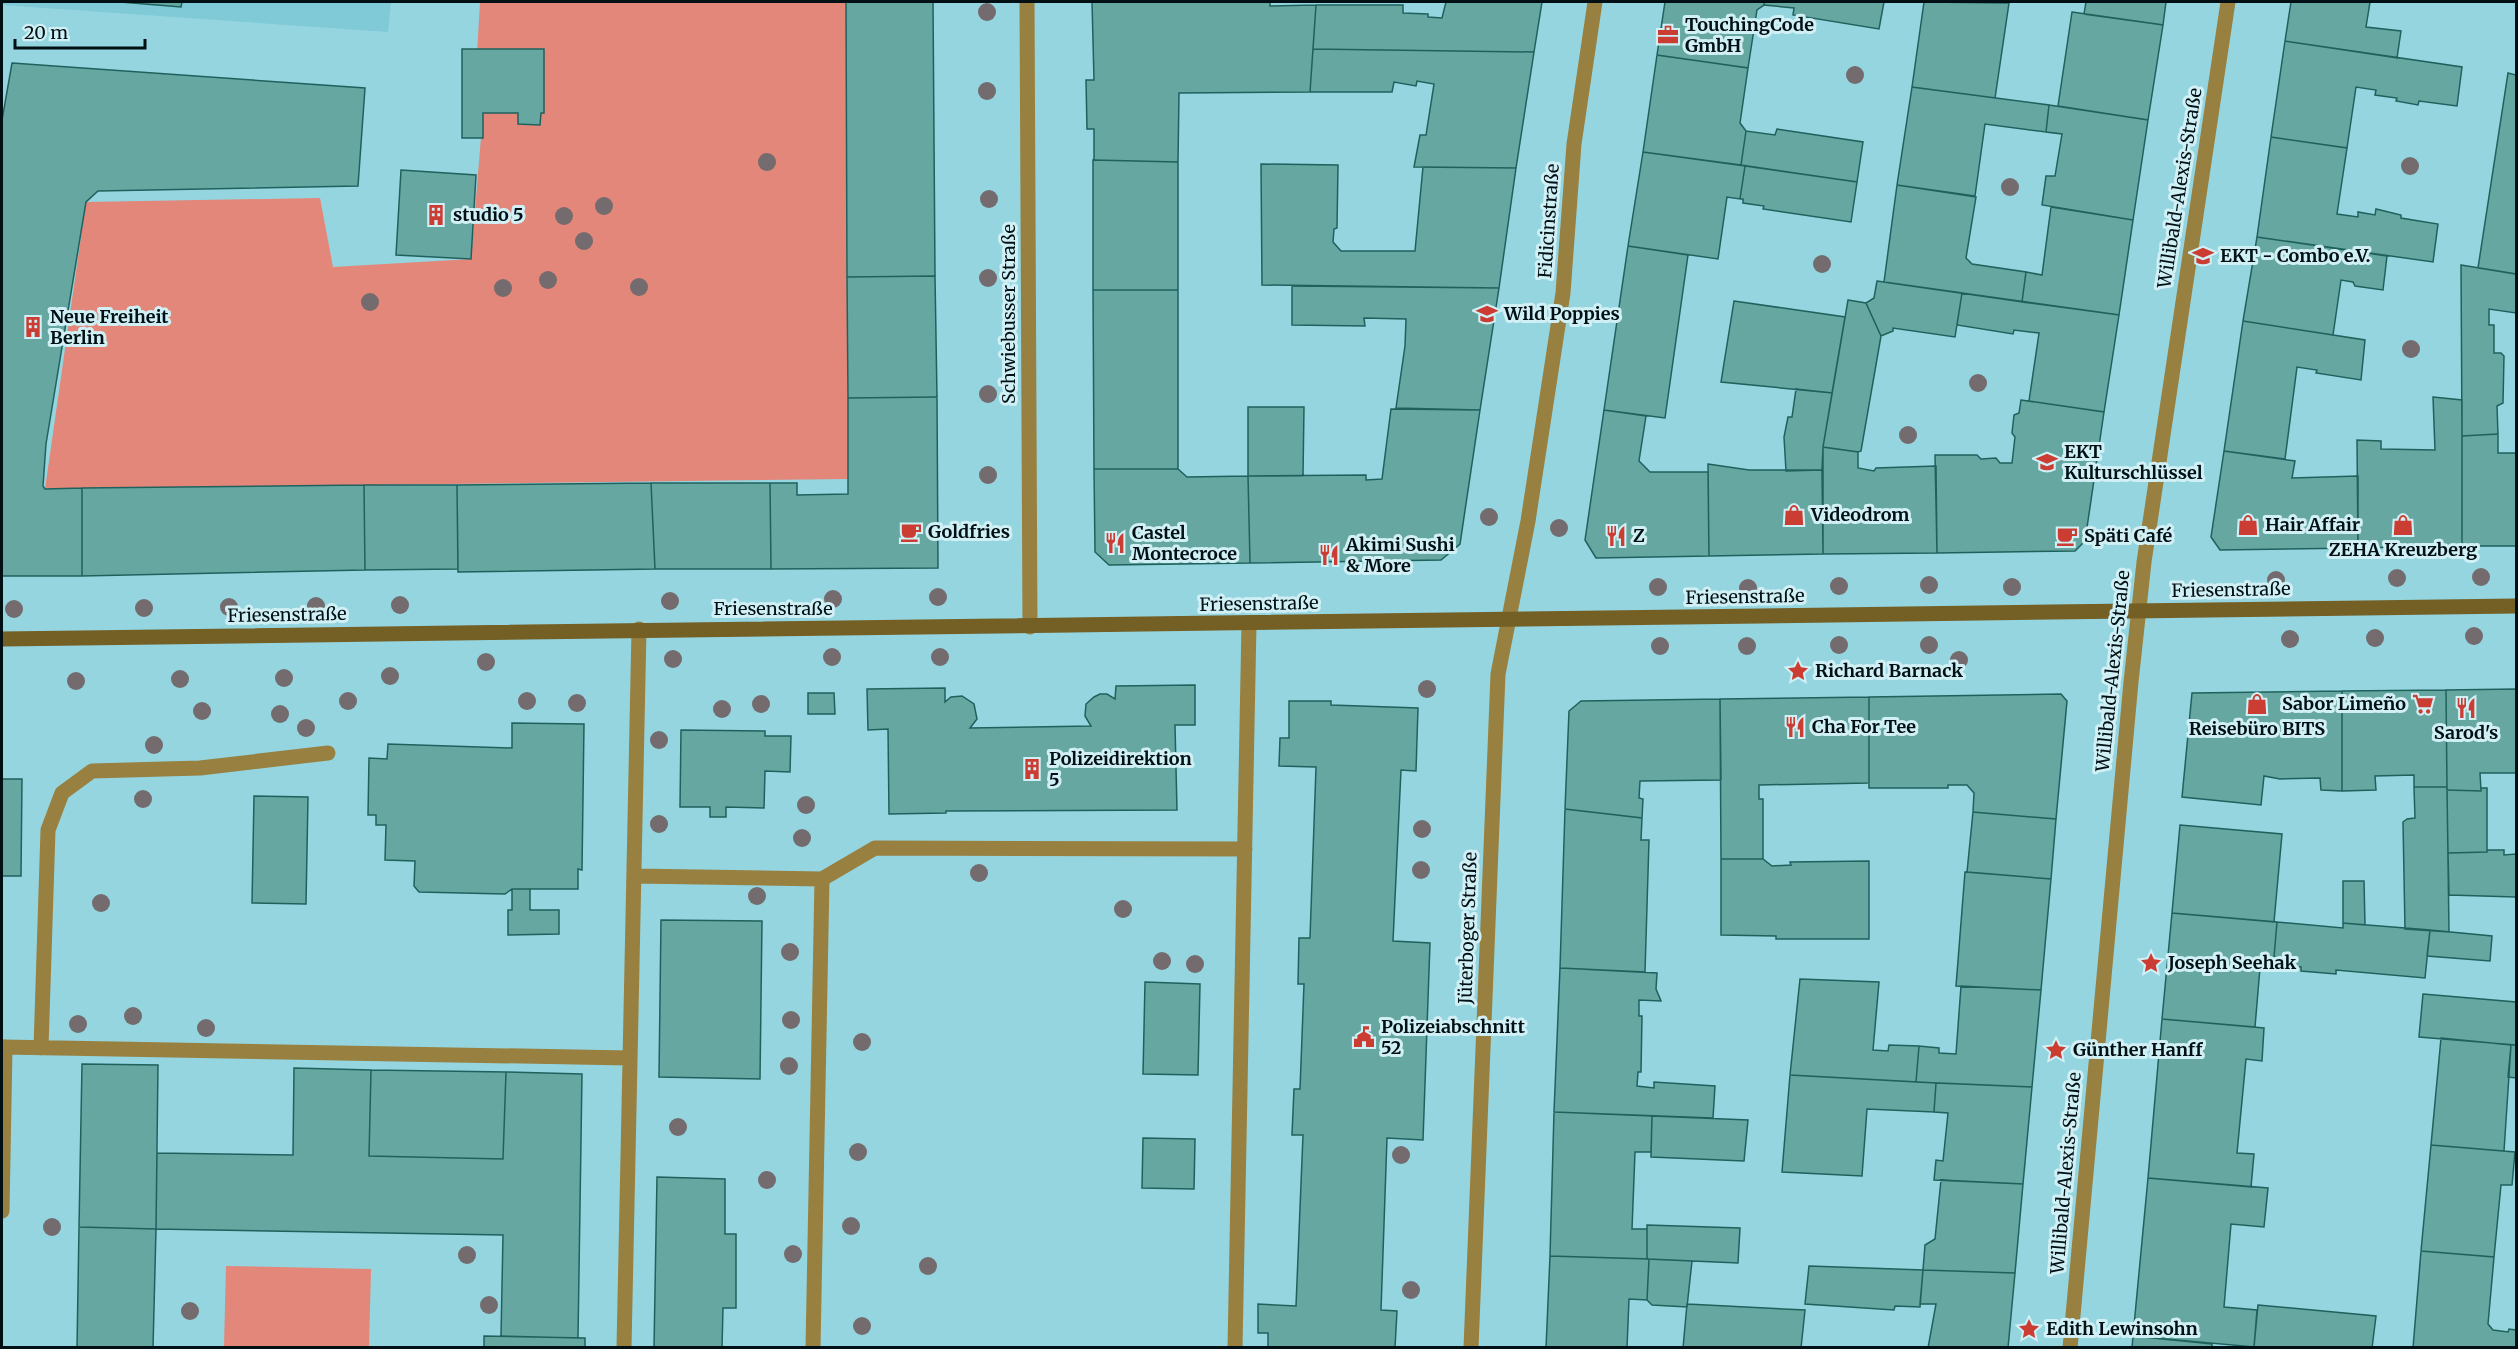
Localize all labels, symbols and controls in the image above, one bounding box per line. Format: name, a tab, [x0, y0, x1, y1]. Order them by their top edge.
scale bar	[15, 12, 146, 50]
place label: TouchingCode GmbH	[1685, 13, 1814, 57]
text: 20 m	[24, 21, 68, 44]
office icon: TouchingCode GmbH	[1656, 23, 1680, 47]
street label: Willibald-Alexis-Straße	[2152, 86, 2207, 291]
street label: Fidicinstraße	[1533, 163, 1564, 279]
building icon: studio 5	[424, 203, 448, 227]
place label: studio 5	[453, 203, 524, 226]
street label: Schwiebusser Straße	[997, 224, 1020, 404]
school or university icon: EKT - Combo e.V.	[2191, 244, 2215, 268]
place label: EKT - Combo e.V.	[2220, 244, 2371, 267]
school or university icon: Wild Poppies	[1475, 302, 1499, 326]
place label: Wild Poppies	[1503, 302, 1620, 325]
place label: Neue Freiheit Berlin	[50, 305, 169, 349]
building icon: Neue Freiheit Berlin	[21, 315, 45, 339]
place label: EKT Kulturschlüssel	[2064, 440, 2203, 484]
school or university icon: EKT Kulturschlüssel	[2035, 450, 2059, 474]
shop icon: Videodrom	[1782, 503, 1806, 527]
place label: Videodrom	[1810, 503, 1909, 526]
shop icon: Hair Affair	[2236, 513, 2260, 537]
place label: Hair Affair	[2265, 513, 2360, 536]
shop icon: ZEHA Kreuzberg	[2391, 513, 2415, 537]
cafe icon: Goldfries	[899, 520, 923, 544]
place label: Goldfries	[928, 520, 1010, 543]
place label: Castel Montecroce	[1132, 521, 1237, 565]
restaurant icon: Z	[1604, 524, 1628, 548]
place label: Z	[1633, 524, 1645, 547]
cafe icon: Späti Café	[2055, 524, 2079, 548]
place label: Späti Café	[2084, 524, 2173, 547]
restaurant icon: Castel Montecroce	[1103, 531, 1127, 555]
place label: Akimi Sushi & More	[1345, 533, 1455, 577]
place label: ZEHA Kreuzberg	[2329, 538, 2477, 561]
restaurant icon: Akimi Sushi & More	[1317, 543, 1341, 567]
street label: Willibald-Alexis-Straße	[2090, 569, 2135, 774]
street label: Friesenstraße	[2171, 577, 2291, 602]
street label: Friesenstraße	[1685, 584, 1805, 609]
street label: Friesenstraße	[1199, 591, 1319, 616]
street label: Friesenstraße	[713, 597, 833, 620]
street label: Friesenstraße	[227, 602, 347, 627]
place icon: Richard Barnack	[1786, 659, 1810, 683]
place label: Richard Barnack	[1815, 659, 1963, 682]
shop icon: Reisebüro BITS	[2245, 692, 2269, 716]
place label: Sabor Limeño	[2282, 692, 2406, 715]
supermarket icon: Sabor Limeño	[2411, 692, 2435, 716]
restaurant icon: Sarod's	[2454, 696, 2478, 720]
restaurant icon: Cha For Tee	[1783, 715, 1807, 739]
place label: Cha For Tee	[1812, 715, 1916, 738]
place label: Reisebüro BITS	[2189, 717, 2325, 740]
place label: Sarod's	[2434, 721, 2498, 744]
place label: Polizeidirektion 5	[1049, 747, 1192, 791]
building icon: Polizeidirektion 5	[1020, 757, 1044, 781]
street label: Jüterboger Straße	[1453, 852, 1482, 1005]
place icon: Joseph Seehak	[2139, 951, 2163, 975]
place label: Joseph Seehak	[2167, 951, 2296, 974]
place label: Polizeiabschnitt 52	[1381, 1015, 1526, 1059]
public building icon: Polizeiabschnitt 52	[1352, 1025, 1376, 1049]
place icon: Günther Hanff	[2044, 1038, 2068, 1062]
place label: Günther Hanff	[2073, 1038, 2203, 1061]
street label: Willibald-Alexis-Straße	[2045, 1071, 2086, 1276]
place icon: Edith Lewinsohn	[2017, 1317, 2041, 1341]
place label: Edith Lewinsohn	[2046, 1317, 2198, 1340]

